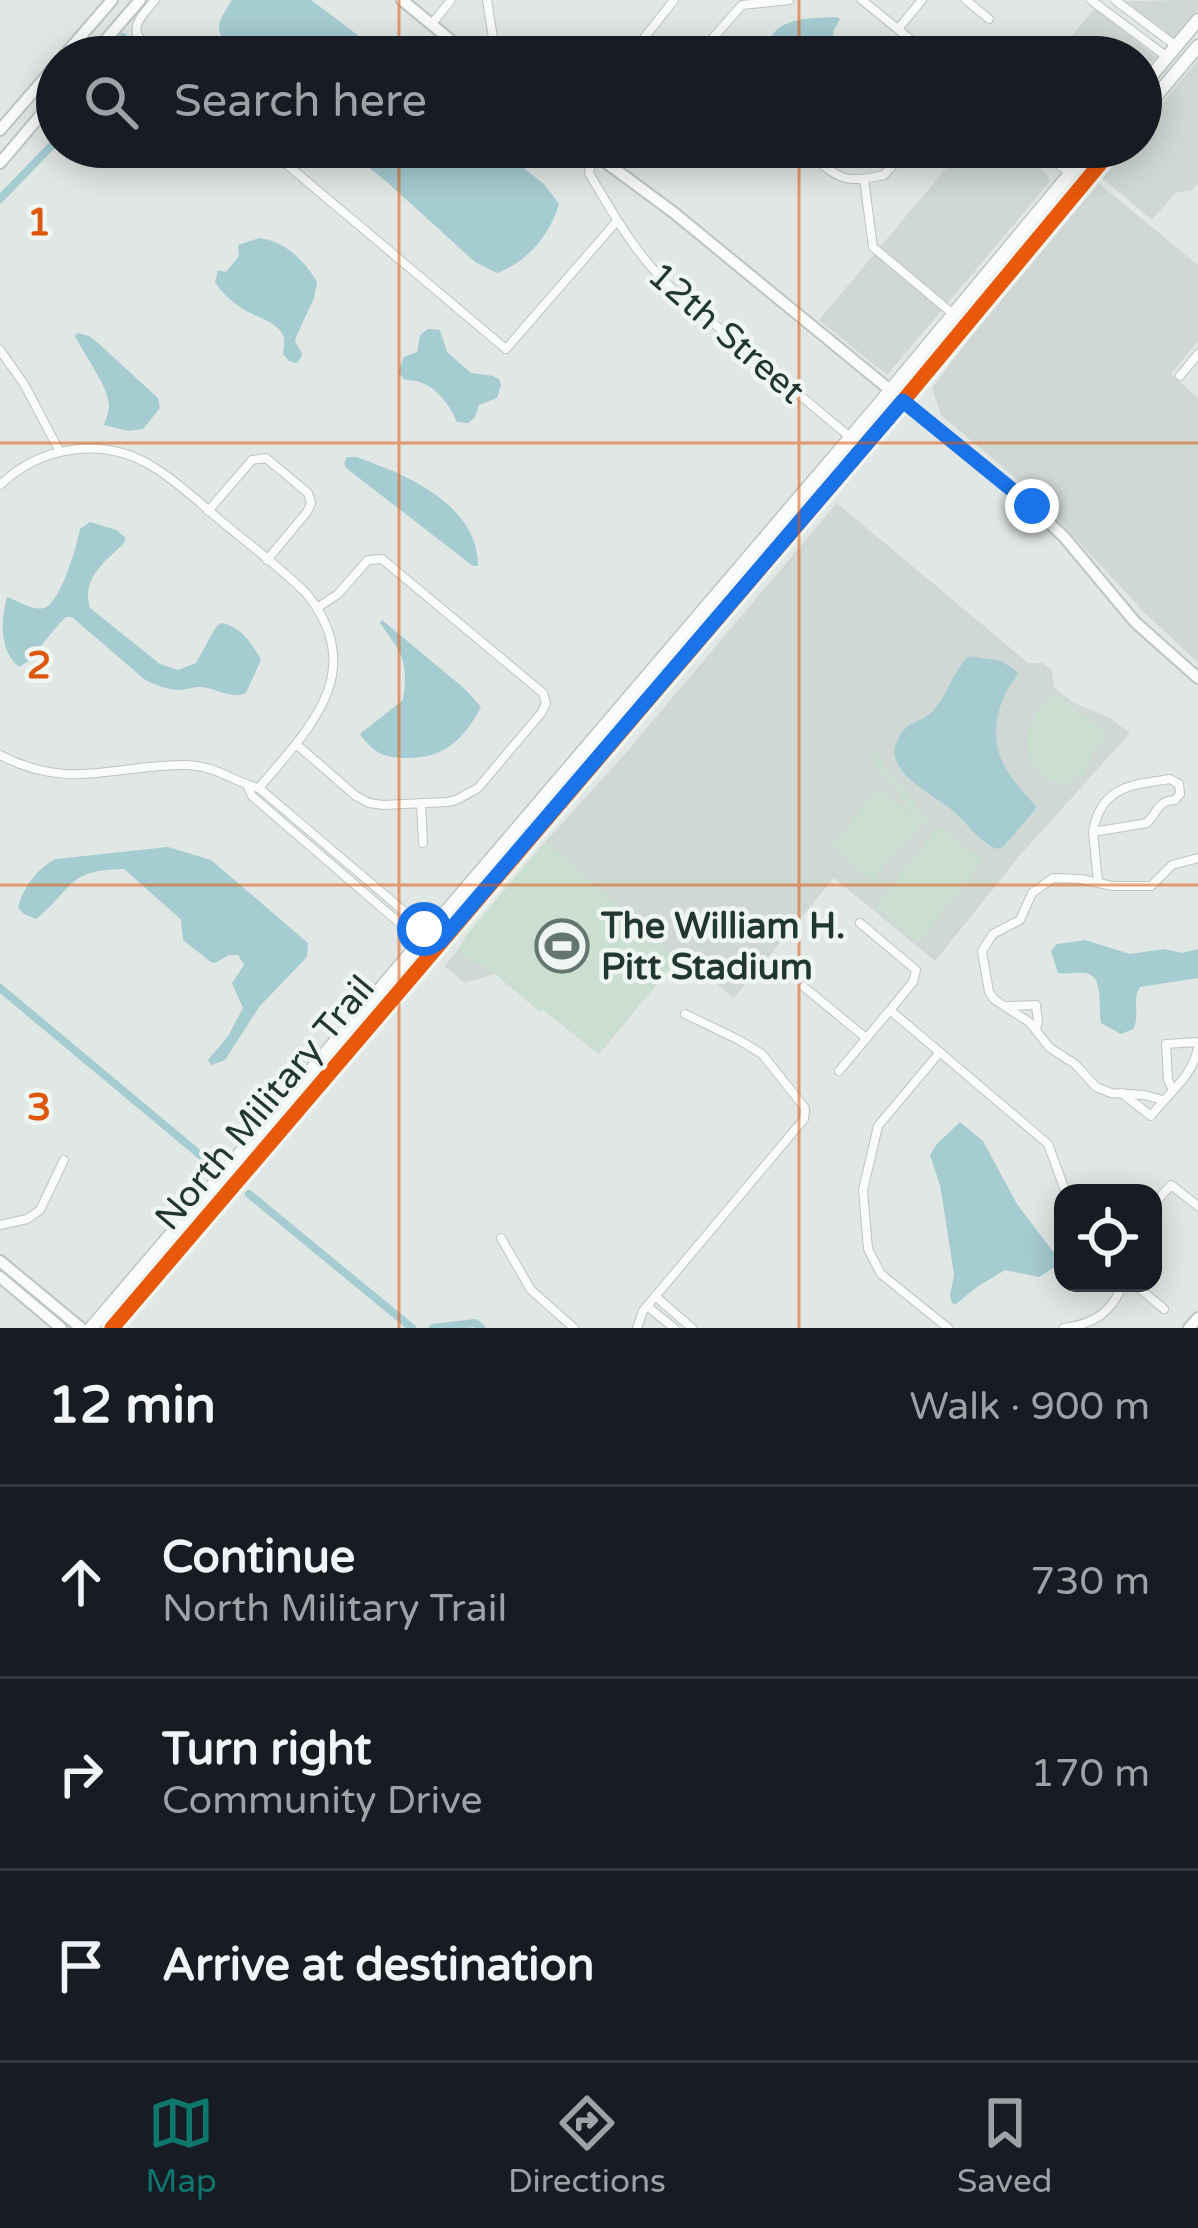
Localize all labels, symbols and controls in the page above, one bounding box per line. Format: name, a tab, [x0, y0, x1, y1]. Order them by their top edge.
search box	[36, 36, 1162, 168]
icon: search	[78, 69, 144, 135]
text: Search here	[174, 75, 427, 129]
text: 1	[27, 199, 51, 246]
street label: 12th Street	[639, 254, 813, 413]
route end	[1005, 479, 1059, 533]
text: 2	[27, 642, 51, 689]
route start	[397, 902, 451, 956]
place label: The William H. Pitt Stadium	[600, 905, 845, 989]
sports icon: The William H. Pitt Stadium	[534, 918, 590, 974]
street label: North Military Trail	[146, 967, 384, 1239]
text: 3	[27, 1084, 51, 1131]
map controls	[1054, 1184, 1162, 1292]
button: locate	[1054, 1184, 1162, 1292]
text: 12 min	[48, 1375, 216, 1437]
text: Walk · 900 m	[909, 1383, 1150, 1430]
text: Continue	[162, 1531, 355, 1585]
icon: ahead	[48, 1549, 114, 1615]
text: 730 m	[1031, 1558, 1150, 1605]
text: North Military Trail	[162, 1585, 507, 1632]
text: Turn right	[162, 1723, 371, 1777]
icon: right	[48, 1741, 114, 1807]
text: 170 m	[1031, 1750, 1150, 1797]
text: Community Drive	[162, 1777, 483, 1824]
icon: arrive	[48, 1933, 114, 1999]
text: Arrive at destination	[162, 1939, 594, 1993]
tab: Map	[146, 2090, 217, 2201]
tab: Directions	[508, 2090, 666, 2201]
tab: Saved	[957, 2090, 1052, 2201]

